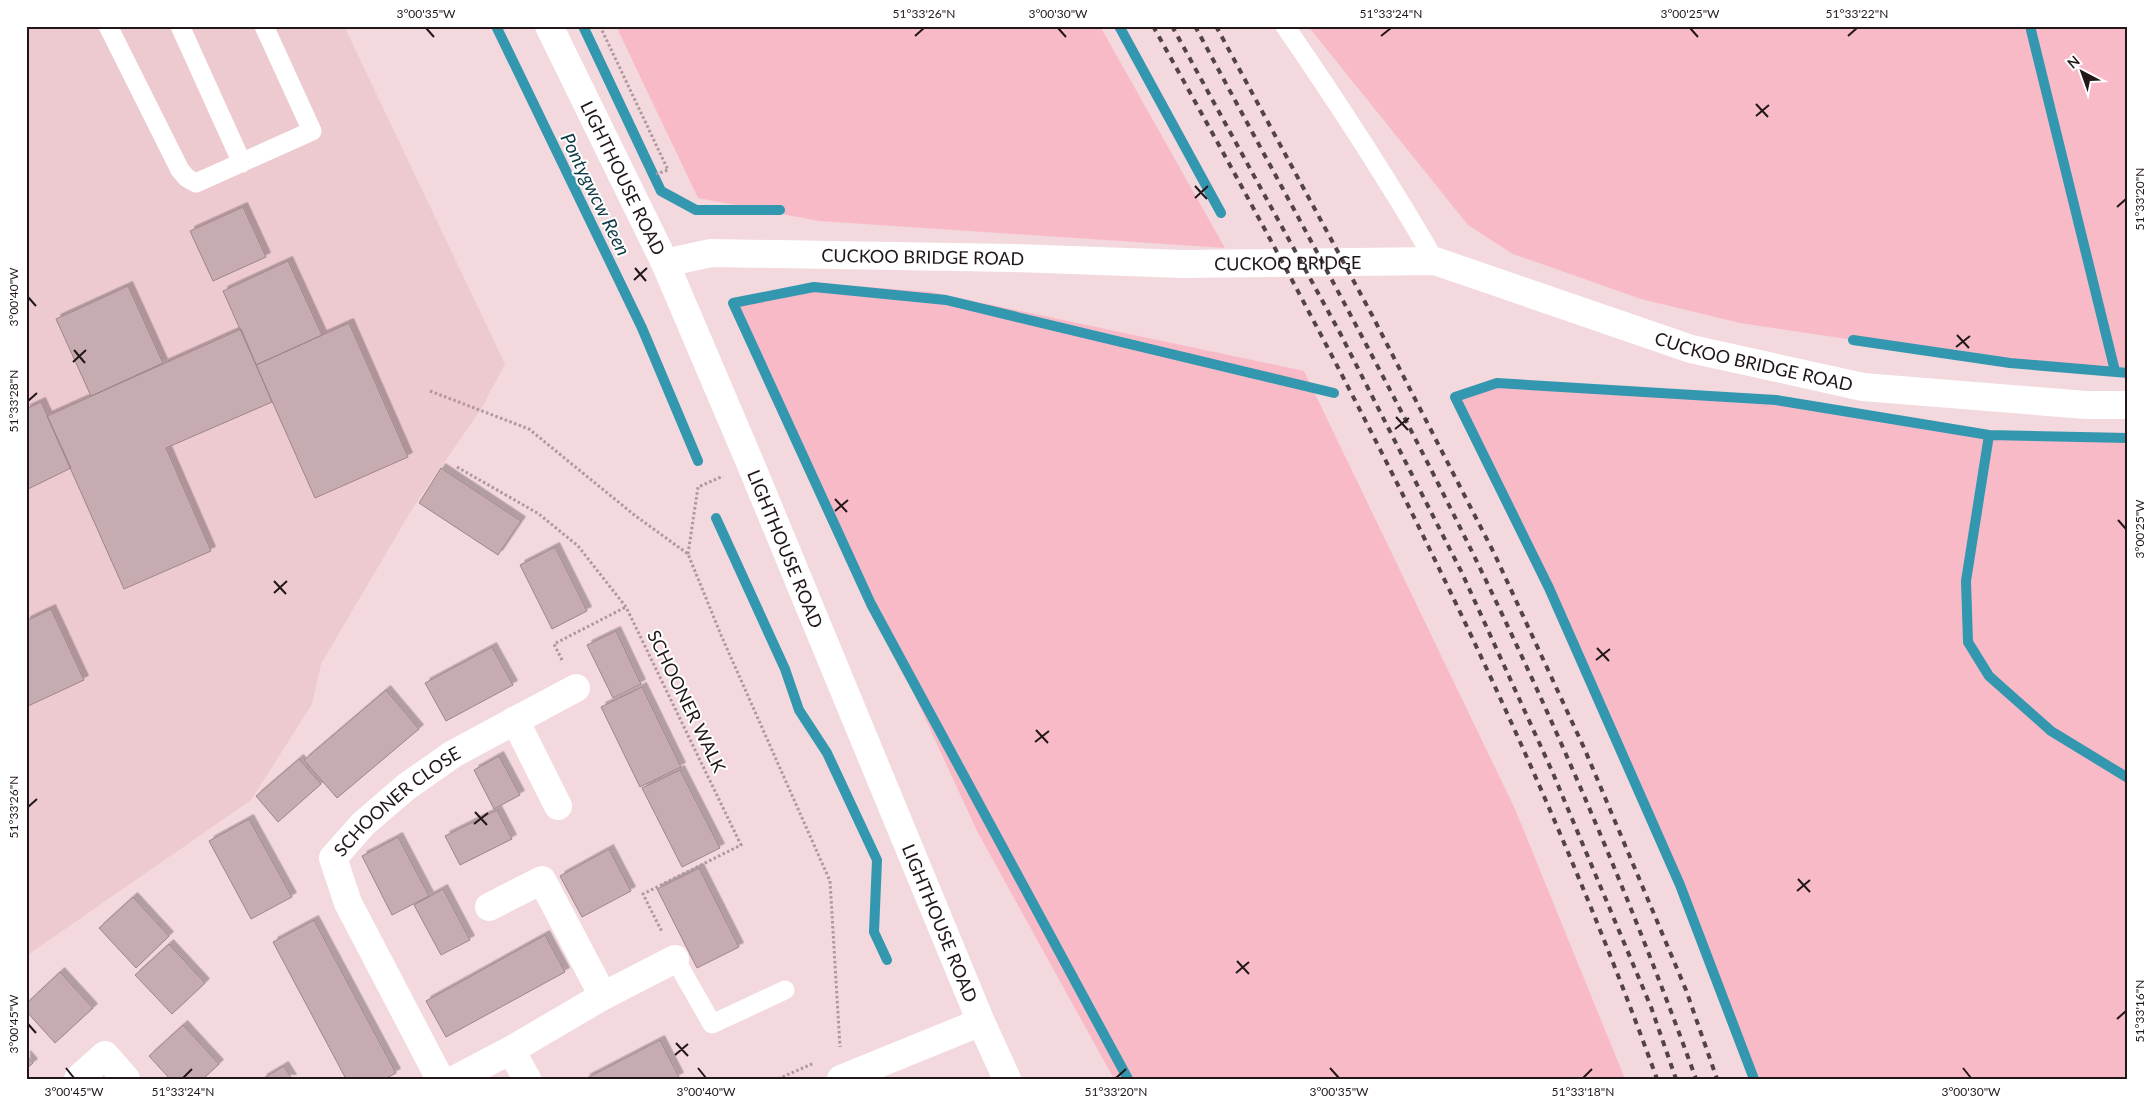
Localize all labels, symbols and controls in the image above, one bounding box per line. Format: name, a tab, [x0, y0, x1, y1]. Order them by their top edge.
text: 3°00'35"W	[396, 6, 456, 21]
text: 51°33'26"N	[893, 6, 955, 21]
text: 3°00'30"W	[1028, 6, 1088, 21]
text: 51°33'24"N	[1360, 6, 1422, 21]
text: 3°00'25"W	[1660, 6, 1720, 21]
text: 51°33'22"N	[1826, 6, 1888, 21]
north arrow	[2056, 48, 2106, 98]
text: N	[2063, 52, 2083, 72]
street label: LIGHTHOUSE ROAD	[576, 97, 670, 259]
water label: Pontygwcw Reen	[556, 129, 636, 259]
text: 51°33'20"N	[2132, 168, 2147, 230]
street label: CUCKOO BRIDGE ROAD	[821, 244, 1025, 269]
street label: CUCKOO BRIDGE	[1214, 251, 1361, 275]
text: 3°00'40"W	[6, 267, 21, 327]
street label: CUCKOO BRIDGE ROAD	[1652, 326, 1855, 395]
text: 51°33'28"N	[6, 370, 21, 432]
street label: LIGHTHOUSE ROAD	[743, 466, 828, 631]
text: 3°00'25"W	[2132, 499, 2147, 559]
street label: SCHOONER WALK	[643, 626, 731, 776]
street label: SCHOONER CLOSE	[329, 741, 464, 861]
text: 51°33'26"N	[6, 776, 21, 838]
street label: LIGHTHOUSE ROAD	[898, 841, 983, 1005]
text: 51°33'16"N	[2132, 980, 2147, 1042]
text: 3°00'45"W	[6, 994, 21, 1054]
text: 3°00'45"W	[44, 1084, 104, 1099]
text: 51°33'24"N	[152, 1084, 214, 1099]
text: 3°00'40"W	[676, 1084, 736, 1099]
text: 51°33'20"N	[1085, 1084, 1147, 1099]
text: 3°00'35"W	[1309, 1084, 1369, 1099]
text: 51°33'18"N	[1552, 1084, 1614, 1099]
text: 3°00'30"W	[1941, 1084, 2001, 1099]

